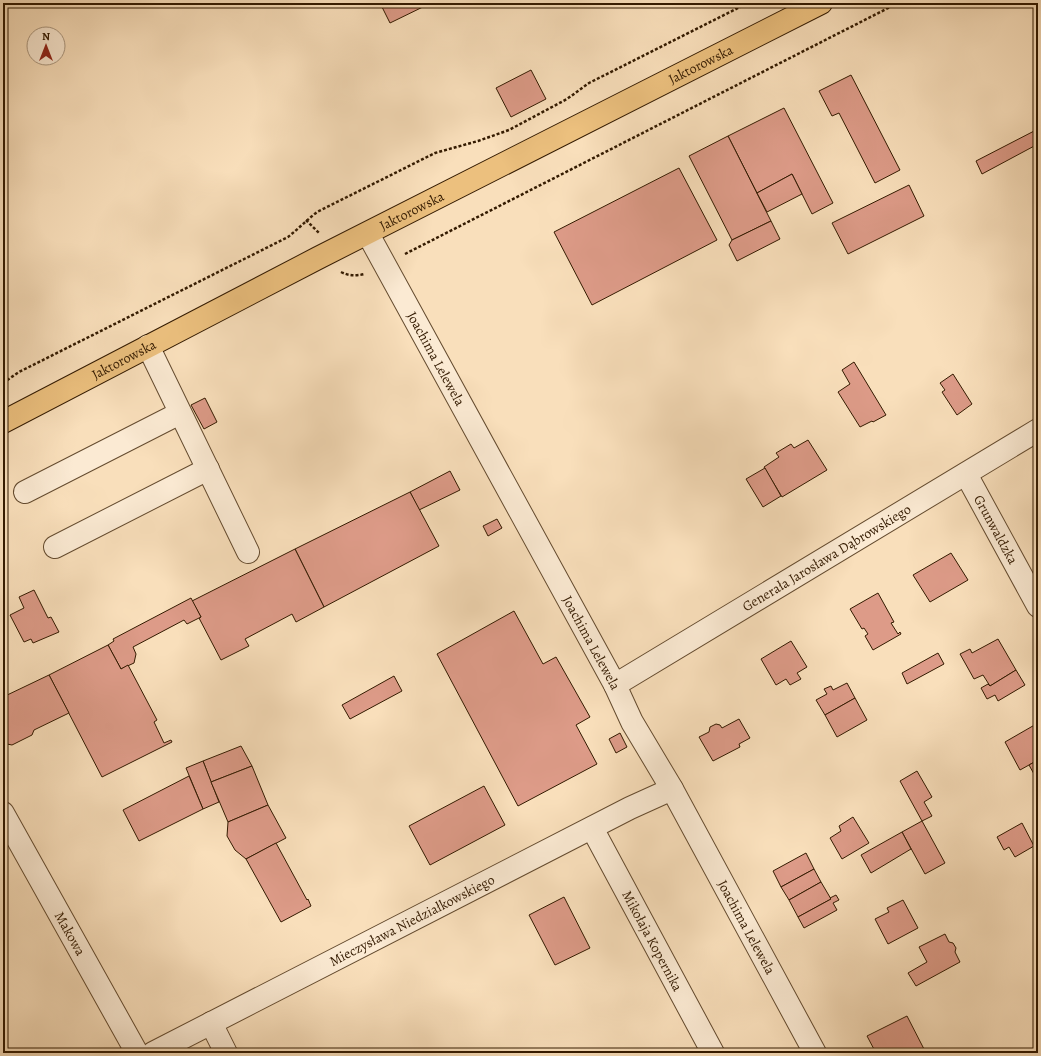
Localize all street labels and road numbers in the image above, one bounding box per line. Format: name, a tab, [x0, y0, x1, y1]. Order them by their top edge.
street label: Jaktorowska	[665, 40, 737, 89]
street label: Jaktorowska	[376, 187, 448, 235]
street label: Joachima Lelewela	[402, 308, 470, 410]
street label: Jaktorowska	[88, 335, 160, 384]
street label: Grunwaldzka	[969, 492, 1023, 568]
street label: Generała Jarosława Dąbrowskiego	[739, 500, 915, 616]
street label: Joachima Lelewela	[558, 592, 625, 693]
street label: Mieczysława Niedziałkowskiego	[326, 870, 498, 971]
street label: Joachima Lelewela	[713, 877, 780, 978]
street label: Mikołaja Kopernika	[617, 887, 687, 995]
street label: Makowa	[50, 908, 90, 960]

